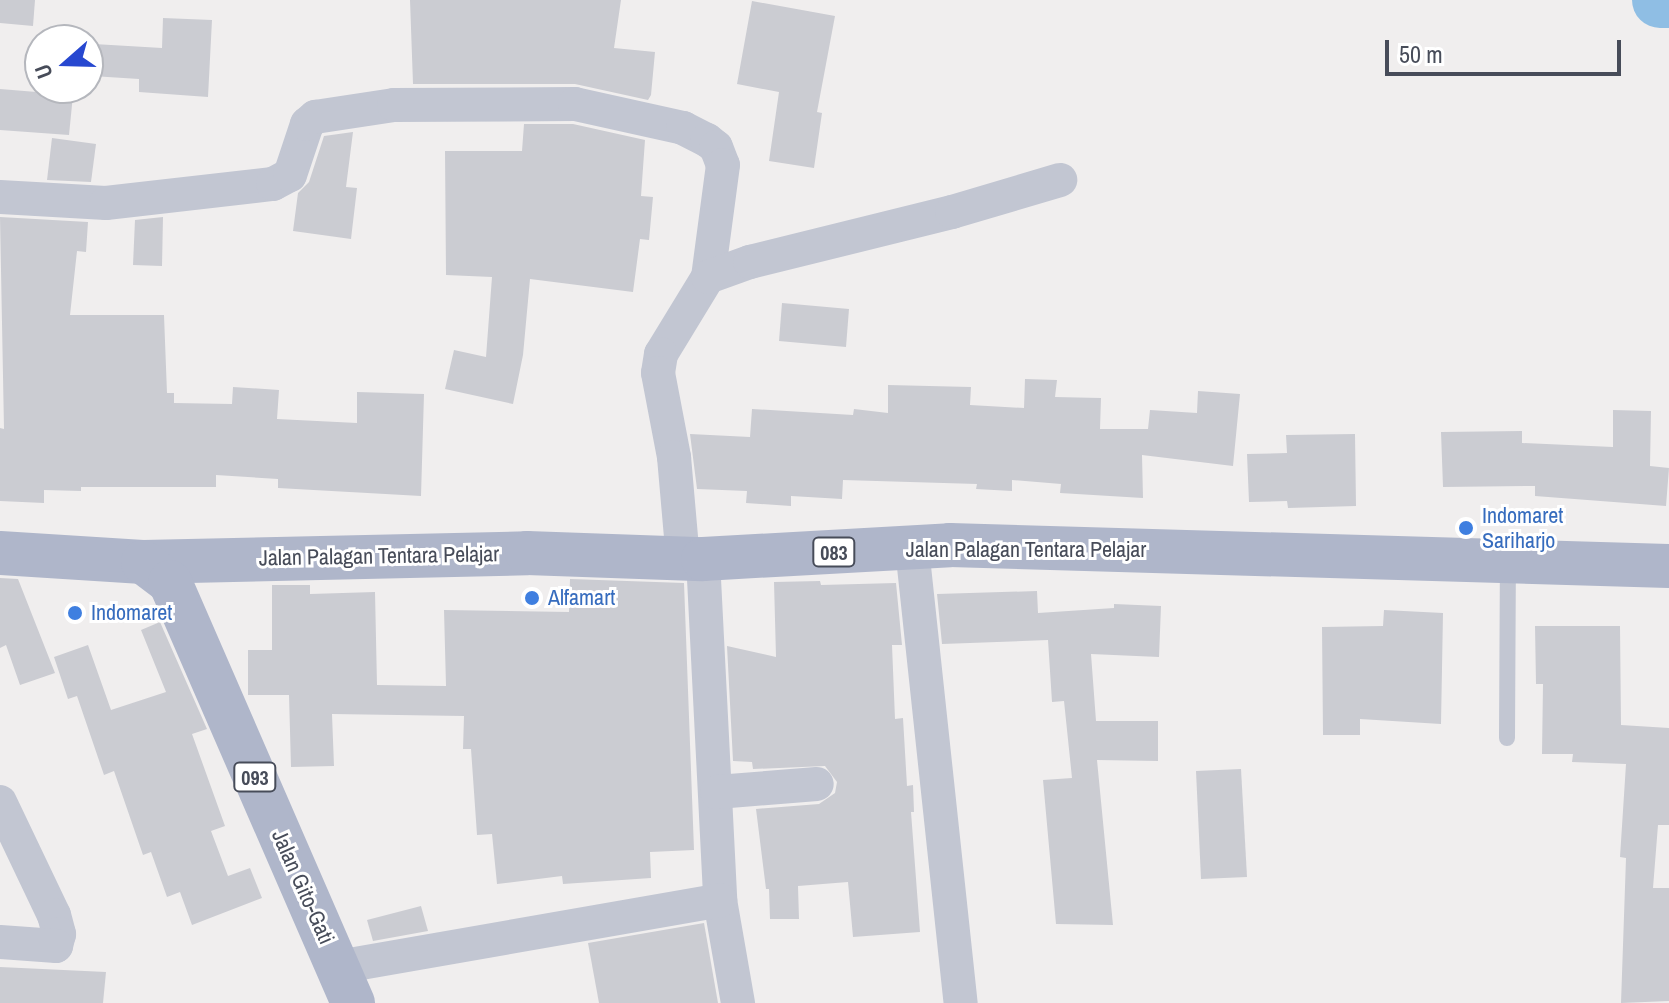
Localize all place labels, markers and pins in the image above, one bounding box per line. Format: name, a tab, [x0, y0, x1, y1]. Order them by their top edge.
place label: Indomaret Sariharjo	[1482, 502, 1563, 554]
marker: Indomaret Sariharjo	[1457, 519, 1475, 537]
place label: Alfamart	[548, 585, 615, 611]
marker: Alfamart	[523, 589, 541, 607]
place label: Indomaret	[91, 600, 172, 626]
marker: Indomaret	[66, 604, 84, 622]

